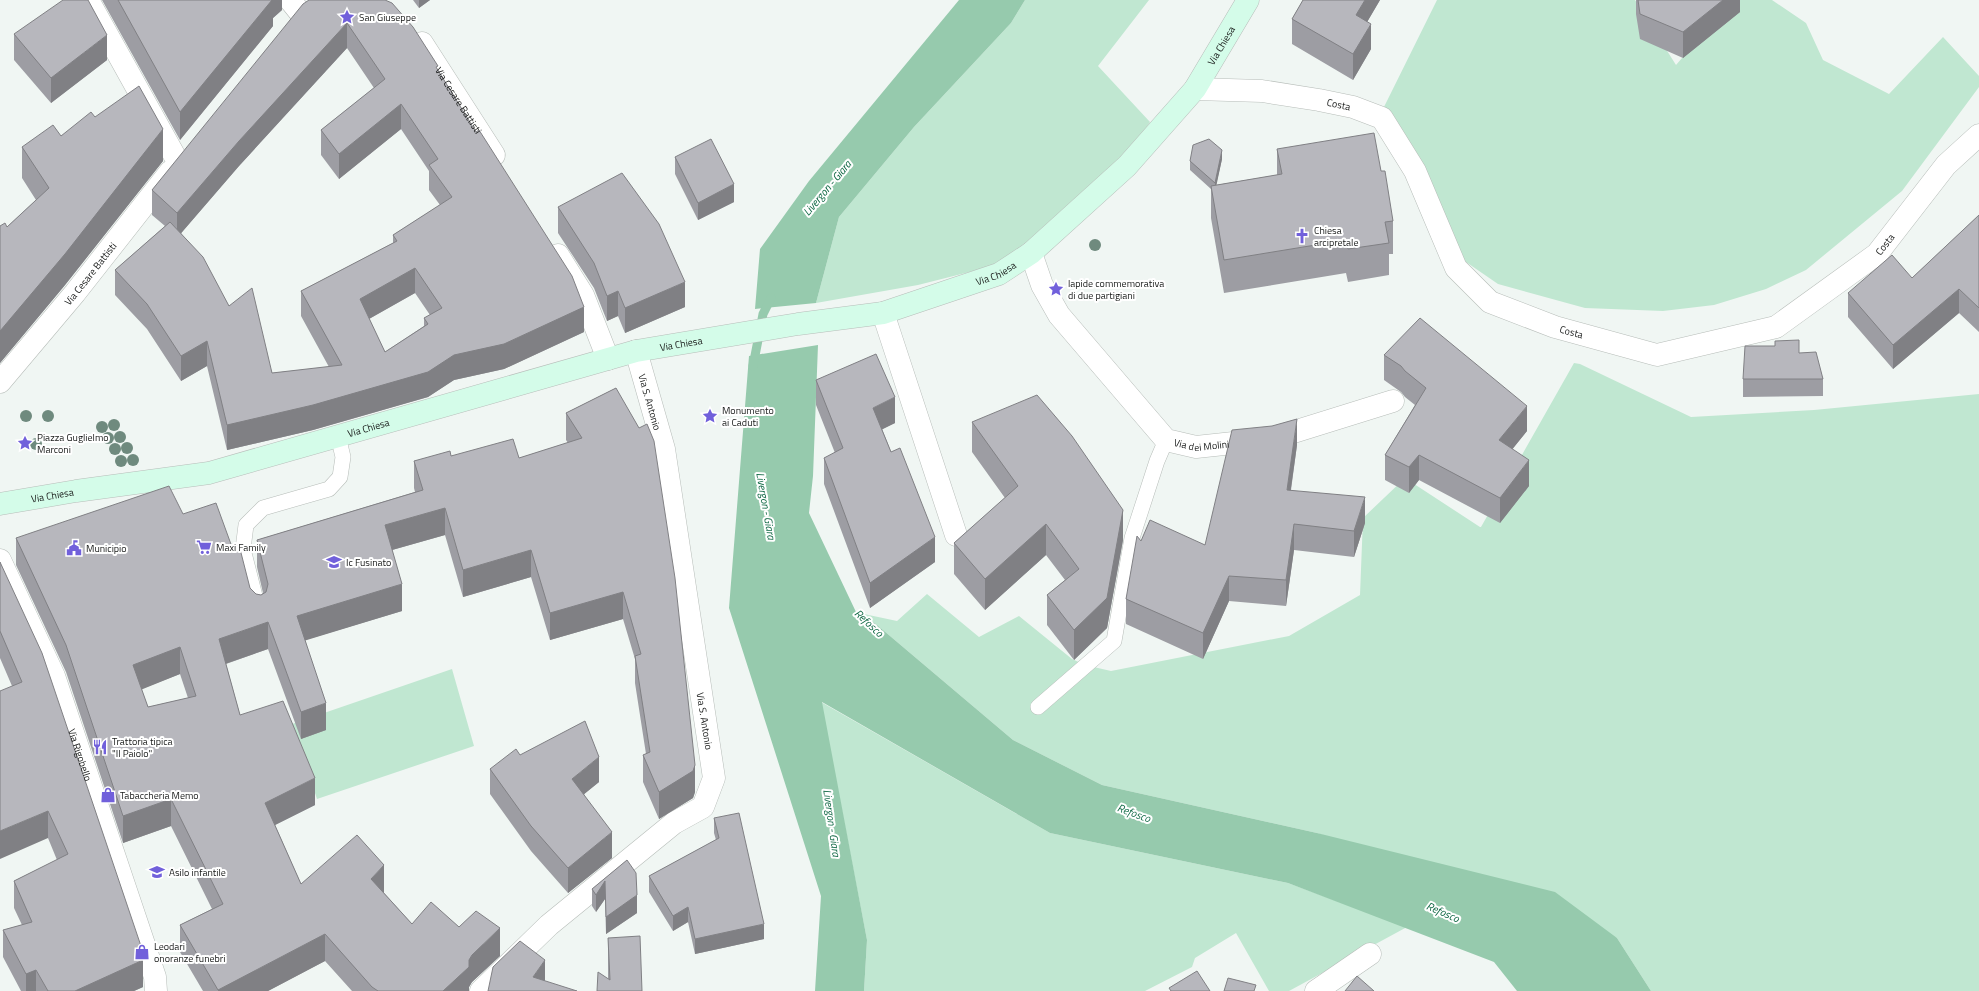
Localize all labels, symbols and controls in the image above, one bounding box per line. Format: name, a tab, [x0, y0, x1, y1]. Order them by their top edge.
place icon: San Giuseppe	[338, 8, 356, 26]
place label: San Giuseppe	[359, 10, 416, 25]
street label: Via Chiesa	[1204, 23, 1239, 68]
street label: Via Cesare Battisti	[431, 64, 485, 137]
street label: Costa	[1326, 95, 1352, 114]
water label: Livergon - Giara	[799, 156, 855, 219]
place label: Chiesa arcipretale	[1314, 223, 1358, 250]
church icon: Chiesa arcipretale	[1293, 227, 1311, 245]
street label: Costa	[1872, 230, 1898, 258]
street label: Via Cesare Battisti	[61, 239, 120, 309]
street label: Via Chiesa	[974, 258, 1019, 289]
place label: lapide commemorativa di due partigiani	[1068, 276, 1164, 303]
place icon: lapide commemorativa di due partigiani	[1047, 280, 1065, 298]
street label: Costa	[1558, 322, 1585, 342]
street label: Via Chiesa	[659, 333, 704, 355]
street label: Via S. Antonio	[634, 372, 665, 432]
place label: Monumento ai Caduti	[722, 403, 774, 430]
place icon: Monumento ai Caduti	[701, 407, 719, 425]
street label: Via Chiesa	[346, 415, 391, 441]
place label: Piazza Guglielmo Marconi	[37, 430, 109, 457]
place icon: Piazza Guglielmo Marconi	[16, 434, 34, 452]
street label: Via dei Molini	[1172, 435, 1230, 455]
water label: Livergon - Giara	[752, 471, 780, 541]
street label: Via Chiesa	[30, 485, 75, 507]
supermarket icon: Maxi Family	[195, 538, 213, 556]
public building icon: Municipio	[65, 539, 83, 557]
place label: Maxi Family	[216, 540, 266, 555]
place label: Municipio	[86, 541, 127, 556]
school or university icon: Ic Fusinato	[325, 553, 343, 571]
place label: Ic Fusinato	[346, 555, 391, 570]
water label: Refosco	[851, 605, 887, 641]
street label: Via S. Antonio	[693, 691, 716, 751]
street label: Via Rigobello	[64, 727, 96, 783]
place label: Trattoria tipica "Il Paiolo"	[112, 734, 173, 761]
restaurant icon: Trattoria tipica "Il Paiolo"	[91, 738, 109, 756]
shop icon: Tabaccheria Memo	[99, 786, 117, 804]
place label: Tabaccheria Memo	[120, 788, 199, 803]
water label: Livergon - Giara	[819, 788, 845, 858]
water label: Refosco	[1115, 800, 1153, 827]
school or university icon: Asilo infantile	[148, 863, 166, 881]
place label: Asilo infantile	[169, 865, 226, 880]
water label: Refosco	[1424, 898, 1463, 927]
place label: Leodari onoranze funebri	[154, 939, 226, 966]
shop icon: Leodari onoranze funebri	[133, 943, 151, 961]

